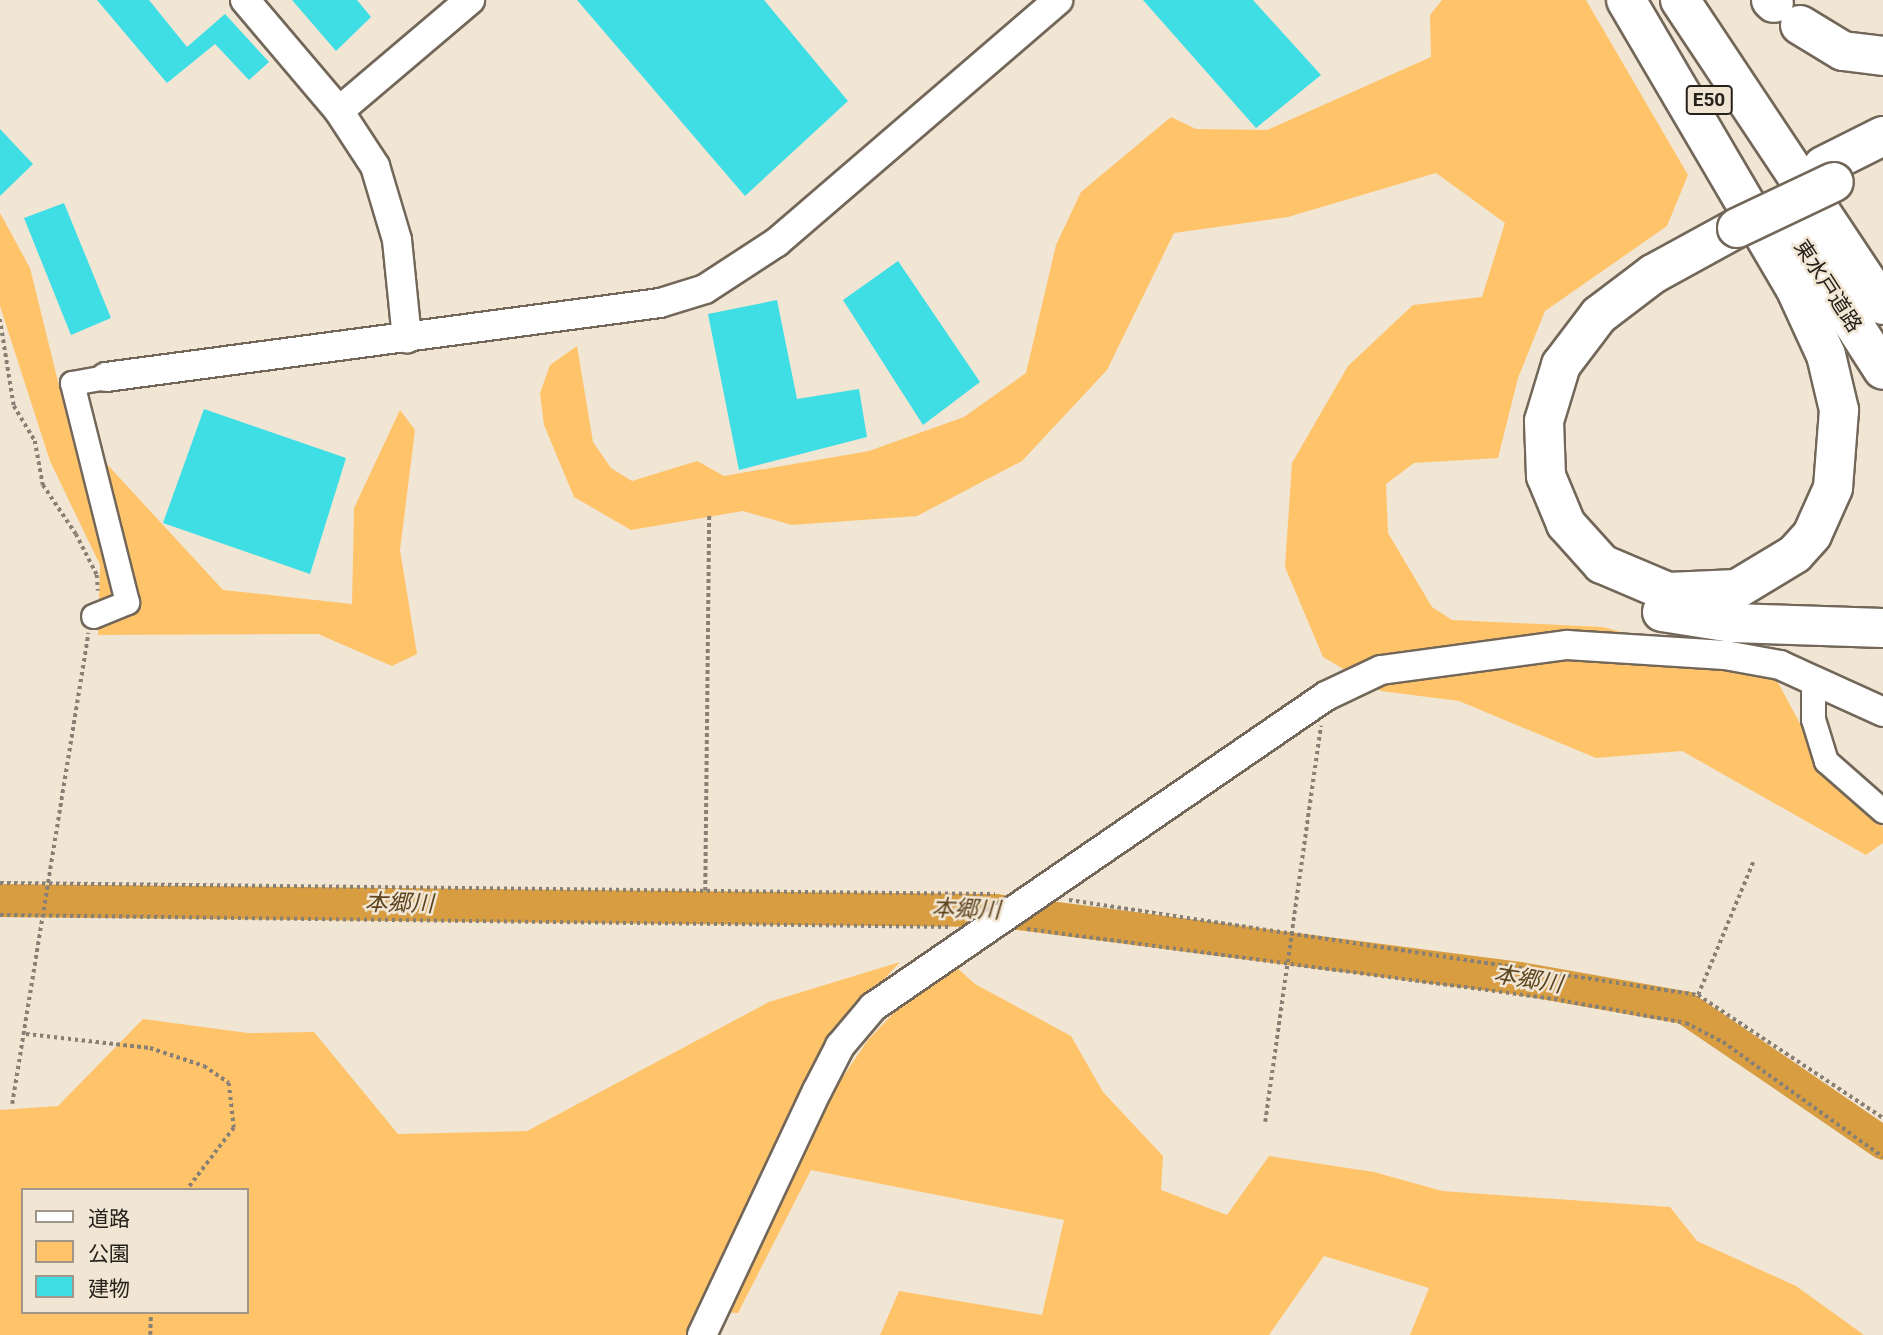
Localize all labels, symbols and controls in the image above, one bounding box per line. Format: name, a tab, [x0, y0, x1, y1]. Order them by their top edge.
road number: E50	[1684, 85, 1734, 116]
street label: 東水戸道路	[1789, 235, 1867, 337]
water label: 本郷川	[364, 890, 434, 918]
water label: 本郷川	[931, 895, 1001, 925]
water label: 本郷川	[1492, 961, 1564, 999]
legend	[21, 1188, 248, 1314]
text: 道路	[88, 1207, 130, 1231]
text: 公園	[88, 1242, 130, 1266]
text: 建物	[88, 1277, 130, 1301]

